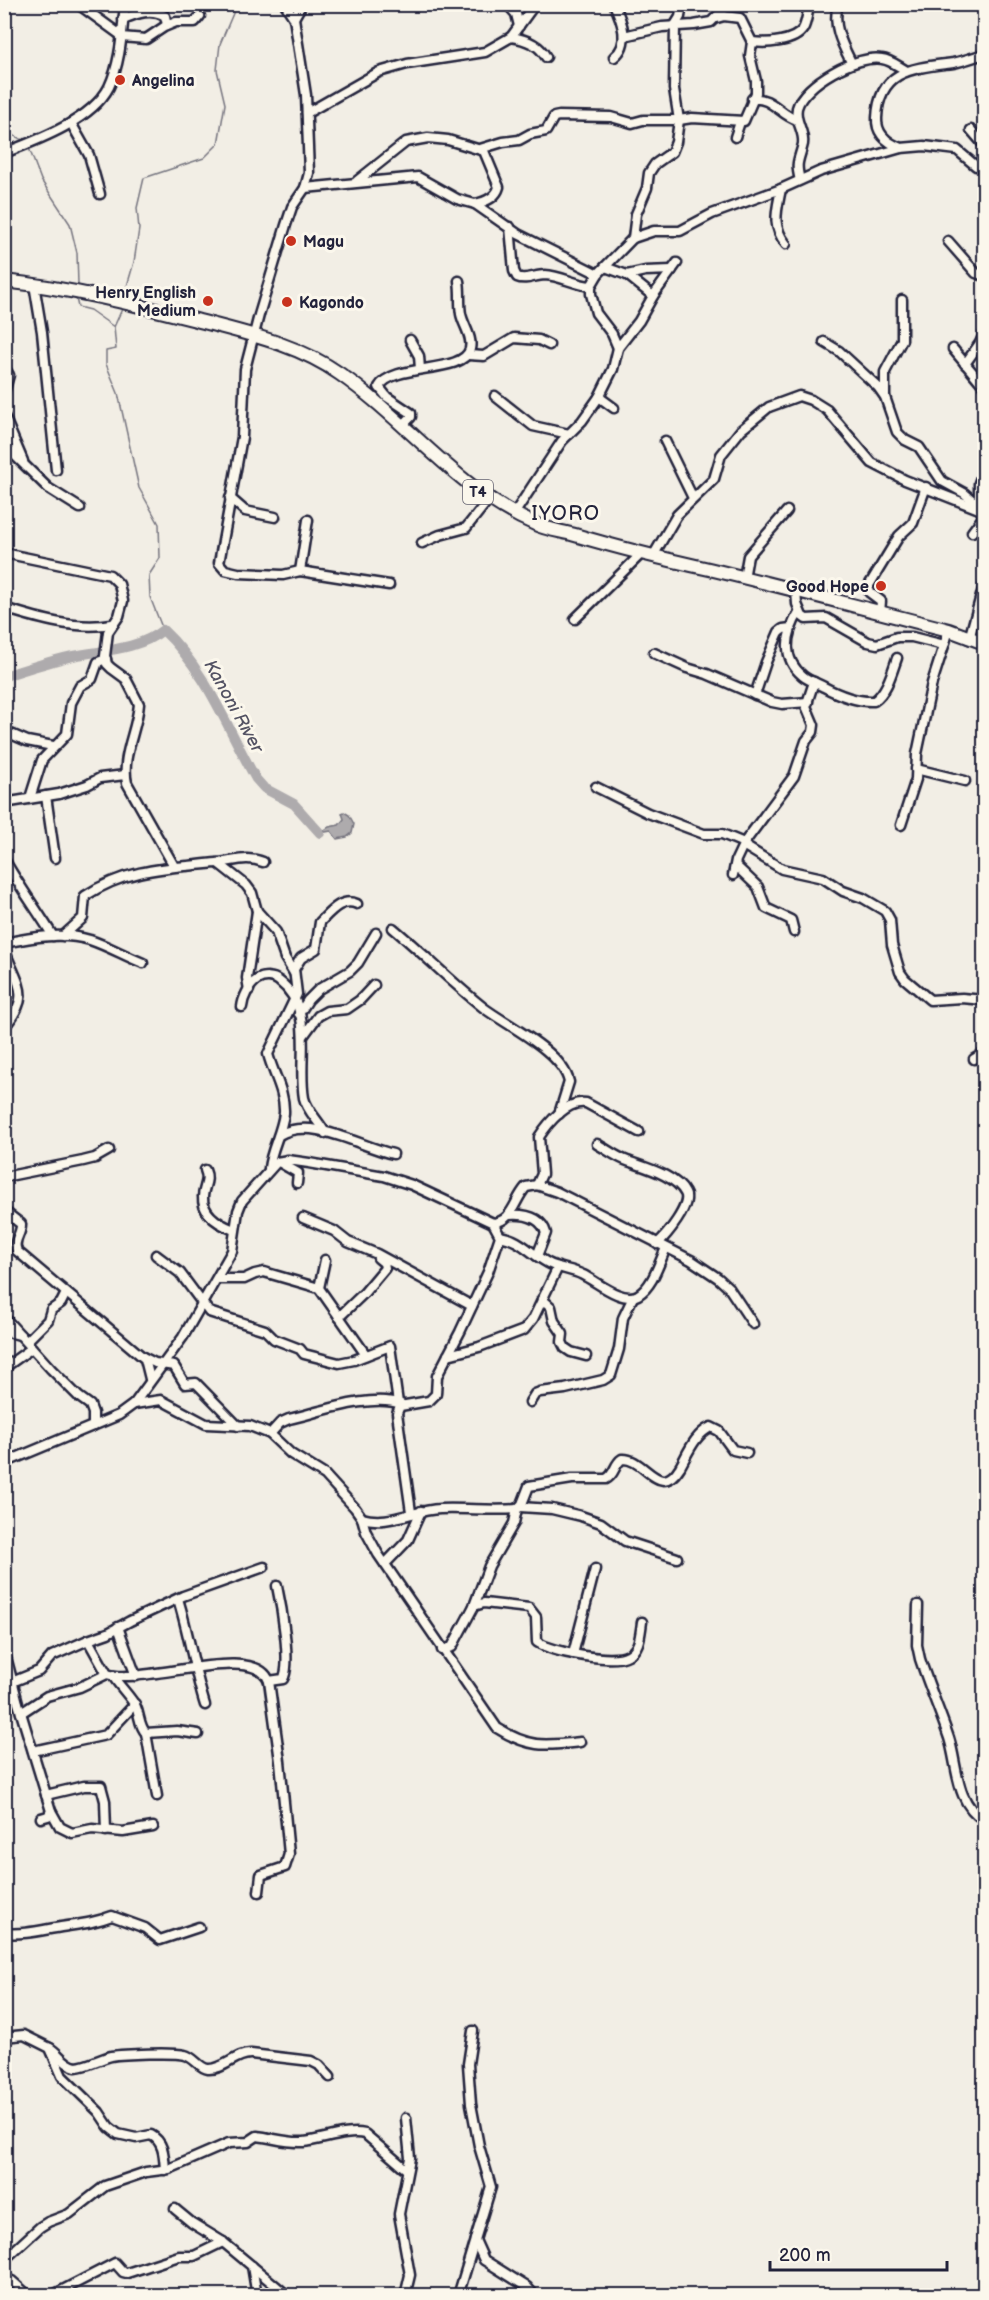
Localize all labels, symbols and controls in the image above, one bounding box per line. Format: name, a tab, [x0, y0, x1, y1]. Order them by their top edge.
place label: Angelina	[131, 72, 195, 91]
marker: Angelina	[113, 73, 127, 87]
place label: Magu	[303, 233, 344, 252]
marker: Magu	[284, 234, 298, 248]
place label: Henry English Medium	[95, 284, 196, 321]
marker: Henry English Medium	[201, 294, 215, 308]
place label: Kagondo	[299, 294, 364, 313]
marker: Kagondo	[280, 295, 294, 309]
road number: T4	[463, 480, 493, 504]
district label: IYORO	[531, 502, 601, 526]
place label: Good Hope	[786, 578, 869, 597]
marker: Good Hope	[874, 579, 888, 593]
water label: Kanoni River	[199, 656, 268, 758]
scale bar	[770, 2234, 947, 2272]
text: 200 m	[779, 2245, 831, 2266]

